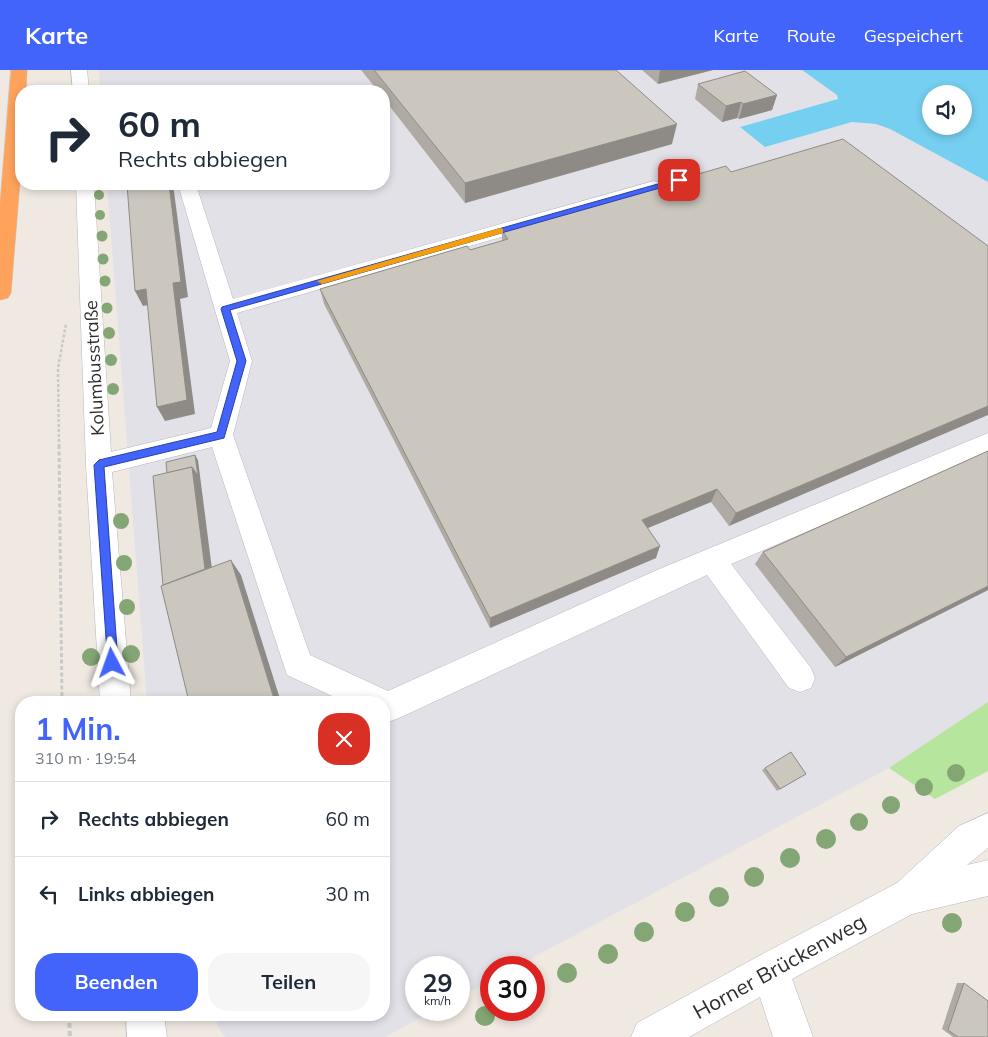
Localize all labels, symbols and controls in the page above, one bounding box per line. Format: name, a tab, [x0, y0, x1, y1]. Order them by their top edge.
text: Karte	[25, 20, 88, 50]
text: Karte	[714, 24, 759, 47]
text: Route	[787, 24, 836, 47]
text: Gespeichert	[864, 24, 963, 47]
map controls	[922, 85, 972, 135]
button: sound	[922, 85, 972, 135]
text: 60 m	[118, 102, 201, 146]
icon: right	[35, 105, 100, 170]
text: Rechts abbiegen	[118, 145, 288, 173]
pin	[658, 159, 700, 201]
icon: arrive	[665, 166, 693, 194]
street label: Kolumbusstraße	[79, 300, 109, 436]
position arrow	[85, 636, 137, 688]
text: 1 Min.	[35, 710, 121, 748]
button: close	[318, 713, 370, 765]
text: 310 m · 19:54	[35, 748, 136, 768]
icon: right	[35, 805, 63, 833]
text: Rechts abbiegen	[78, 807, 229, 831]
text: 60 m	[326, 807, 370, 831]
icon: left	[35, 880, 63, 908]
text: Links abbiegen	[78, 882, 215, 906]
text: 30 m	[326, 882, 370, 906]
street label: Horner Brückenweg	[688, 908, 870, 1024]
button: Beenden	[35, 953, 198, 1011]
button: Teilen	[208, 953, 370, 1011]
speed limit sign: 30	[480, 956, 545, 1021]
text: 29	[422, 967, 453, 998]
text: km/h	[424, 993, 451, 1008]

